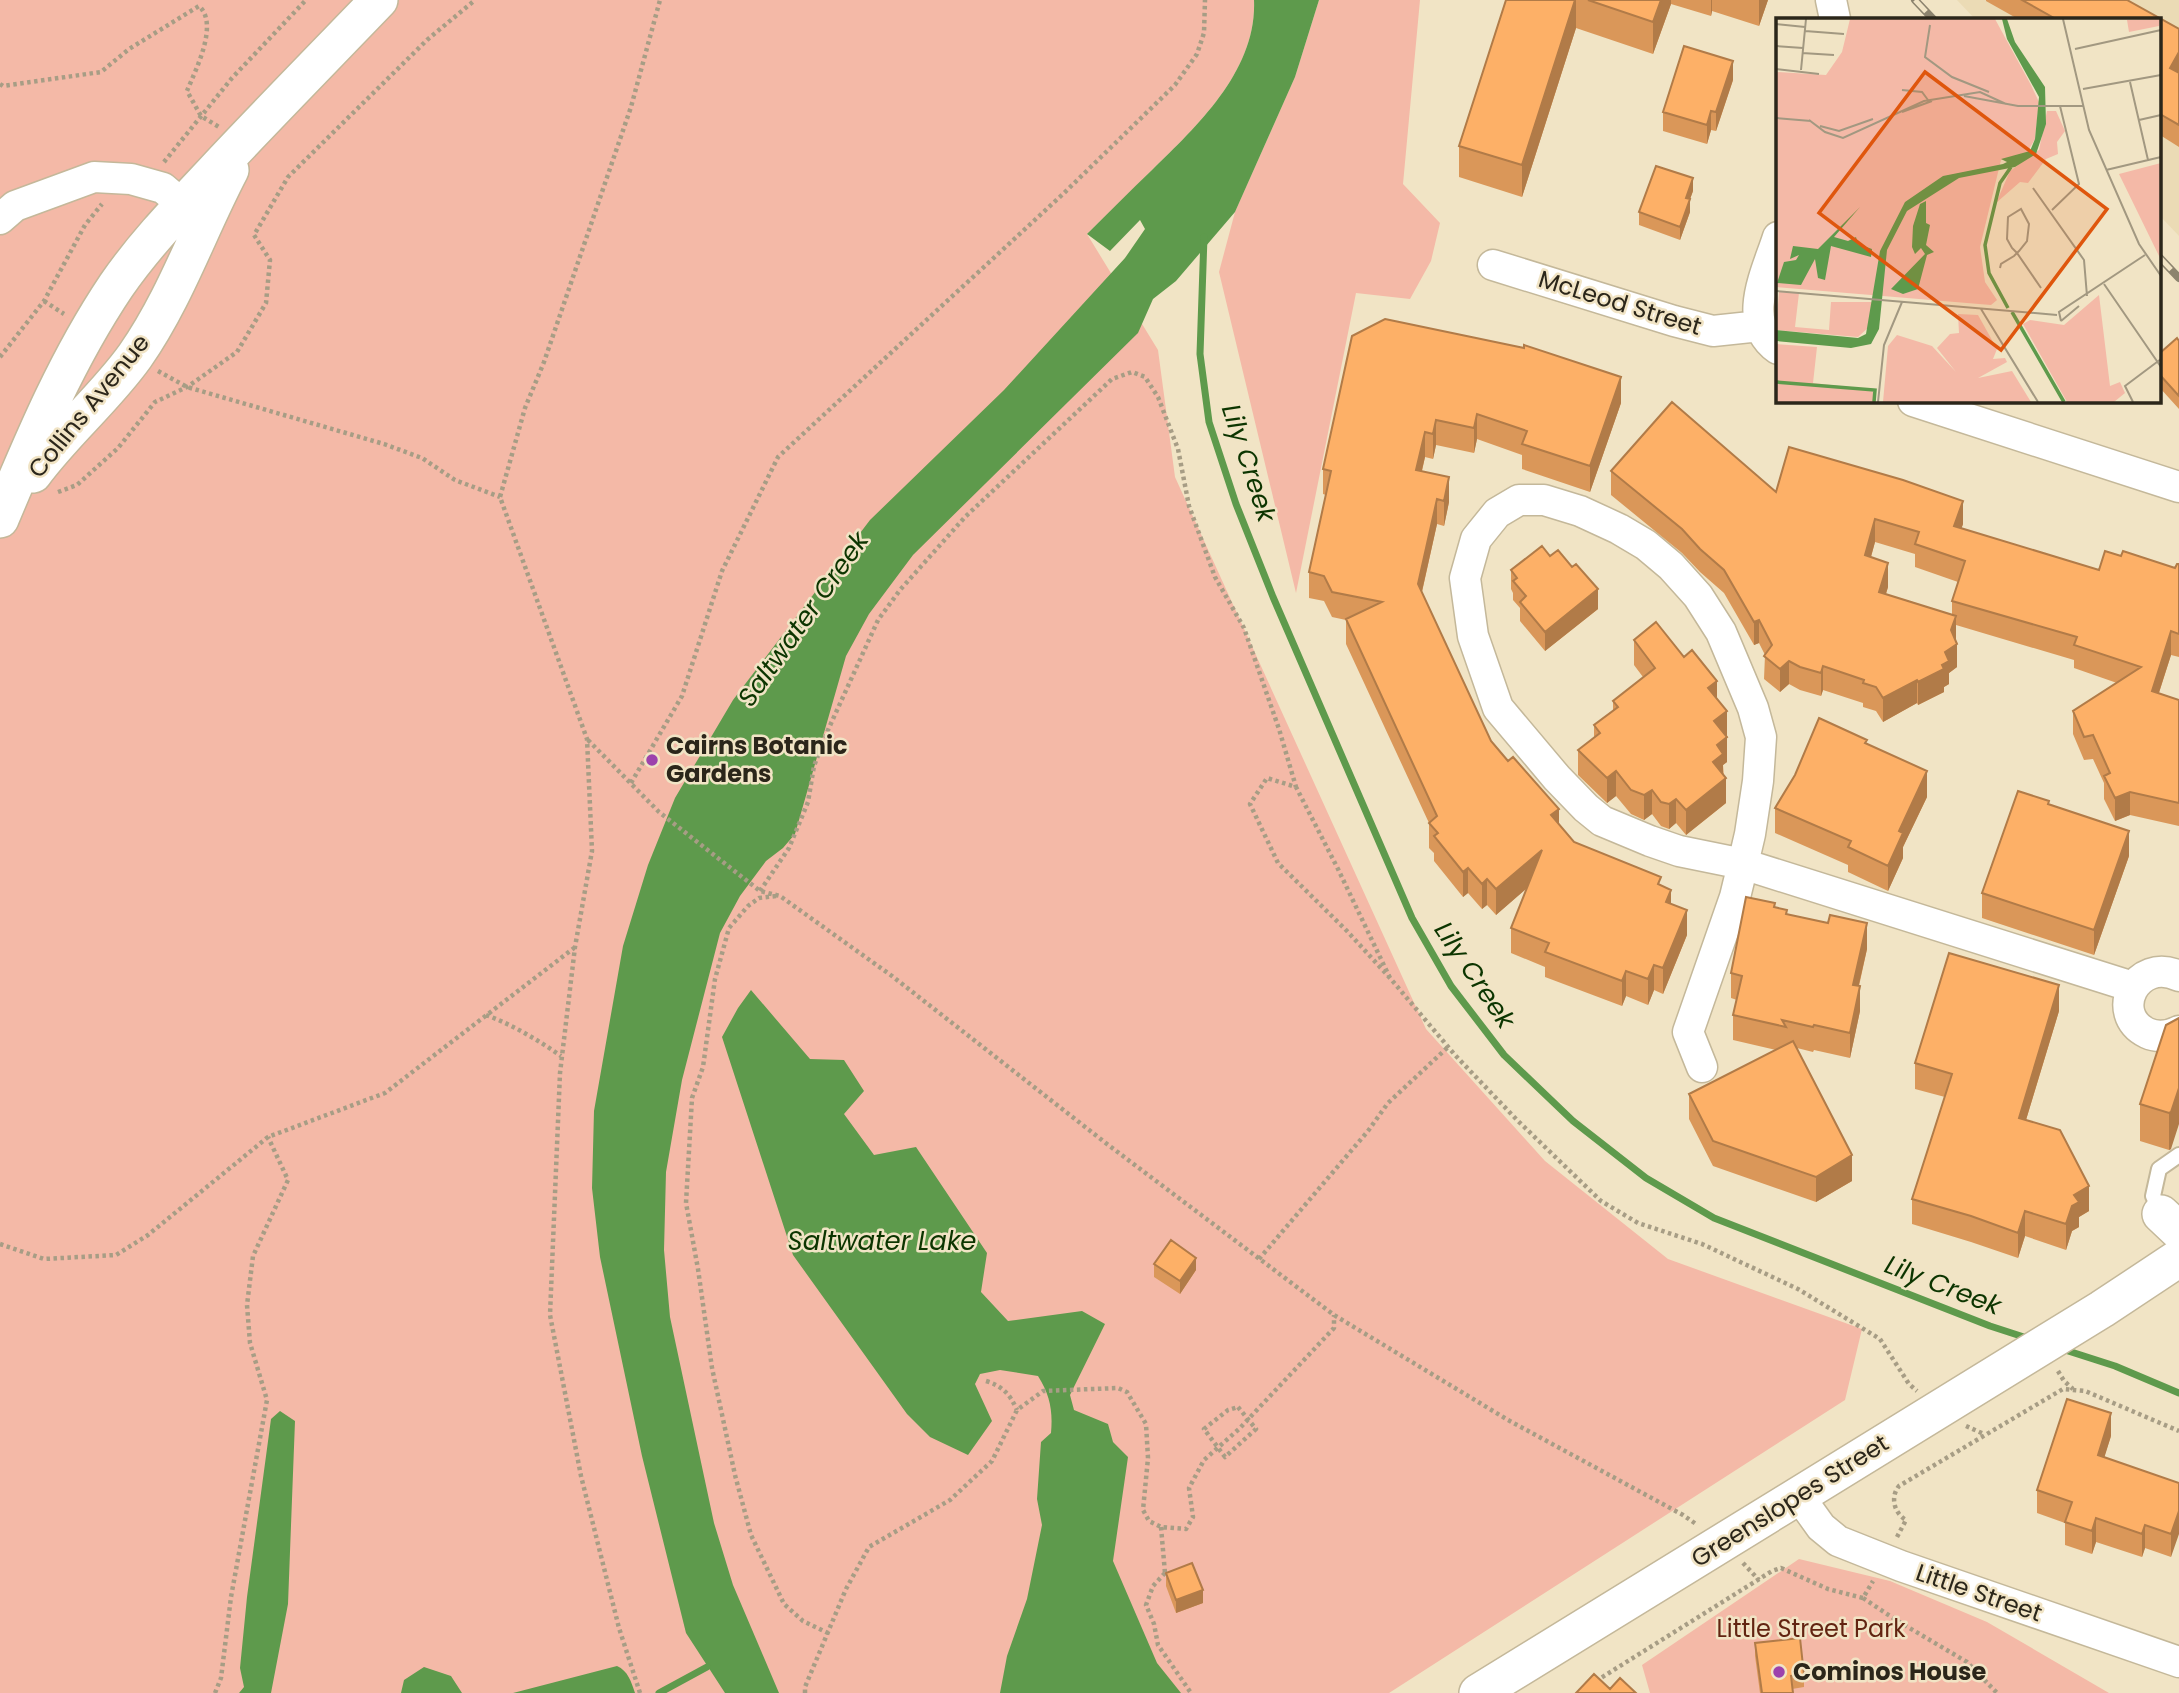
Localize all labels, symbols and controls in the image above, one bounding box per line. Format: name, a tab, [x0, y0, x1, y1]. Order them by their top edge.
inset map	[1776, 18, 2162, 402]
street label: McLeod Street	[1535, 262, 1706, 343]
street label: Collins Avenue	[20, 327, 157, 484]
water label: Lily Creek	[1213, 400, 1285, 528]
water label: Saltwater Creek	[729, 523, 878, 714]
place label: Cairns Botanic Gardens	[666, 729, 848, 790]
marker: Cairns Botanic Gardens	[644, 752, 660, 768]
water label: Lily Creek	[1426, 914, 1525, 1037]
water label: Saltwater Lake	[788, 1223, 976, 1259]
water label: Lily Creek	[1880, 1246, 2008, 1324]
street label: Greenslopes Street	[1685, 1426, 1895, 1575]
street label: Little Street	[1912, 1556, 2047, 1629]
park label: Little Street Park	[1716, 1612, 1906, 1645]
place label: Cominos House	[1793, 1655, 1986, 1688]
marker: Cominos House	[1771, 1664, 1787, 1680]

